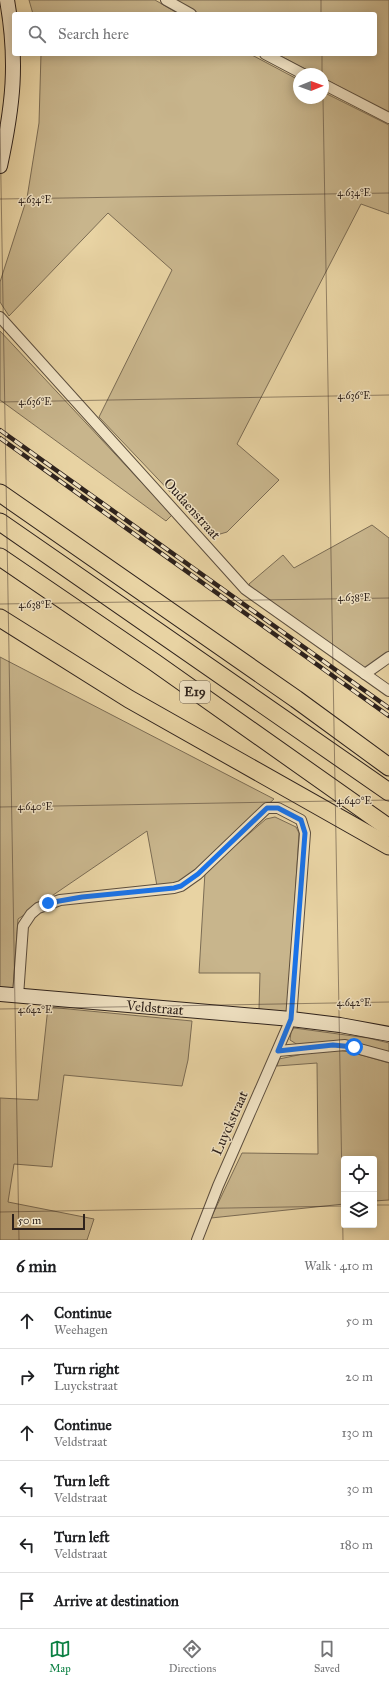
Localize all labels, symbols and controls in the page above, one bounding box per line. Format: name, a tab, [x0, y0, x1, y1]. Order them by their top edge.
search box	[12, 12, 377, 56]
icon: search	[26, 23, 48, 45]
text: Search here	[58, 25, 129, 43]
north arrow	[293, 68, 329, 104]
text: 4.634°E	[337, 187, 371, 199]
text: 4.634°E	[18, 194, 52, 206]
text: 4.636°E	[338, 390, 370, 402]
text: 4.636°E	[19, 396, 51, 408]
street label: Oudaenstraat	[160, 475, 224, 543]
text: 4.638°E	[337, 592, 371, 604]
text: 4.638°E	[18, 599, 52, 611]
road number: E19	[180, 681, 210, 703]
text: 4.640°E	[336, 795, 372, 807]
text: 4.640°E	[17, 801, 53, 813]
route end	[39, 894, 57, 912]
street label: Veldstraat	[125, 997, 184, 1019]
text: 4.642°E	[337, 997, 371, 1009]
text: 4.642°E	[18, 1004, 52, 1016]
route start	[345, 1038, 363, 1056]
street label: Luyckstraat	[208, 1088, 252, 1158]
map controls	[341, 1156, 377, 1228]
button: locate	[341, 1156, 377, 1192]
button: layers	[341, 1192, 377, 1228]
scale bar	[12, 1212, 85, 1231]
text: 50 m	[18, 1214, 41, 1227]
text: 6 min	[16, 1256, 57, 1277]
text: Walk · 410 m	[304, 1258, 373, 1274]
text: Continue	[54, 1304, 112, 1322]
icon: ahead	[16, 1310, 38, 1332]
text: 50 m	[346, 1313, 373, 1329]
text: Weehagen	[54, 1322, 108, 1338]
text: Turn right	[54, 1360, 119, 1378]
icon: right	[16, 1366, 38, 1388]
text: 20 m	[345, 1369, 373, 1385]
text: Luyckstraat	[54, 1378, 118, 1394]
text: Continue	[54, 1416, 112, 1434]
icon: ahead	[16, 1422, 38, 1444]
text: 130 m	[341, 1425, 373, 1441]
text: Veldstraat	[54, 1434, 107, 1450]
text: Turn left	[54, 1472, 110, 1490]
icon: left	[16, 1478, 38, 1500]
text: 30 m	[347, 1481, 373, 1497]
text: Veldstraat	[54, 1490, 107, 1506]
text: Turn left	[54, 1528, 110, 1546]
icon: left	[16, 1534, 38, 1556]
text: 180 m	[340, 1537, 373, 1553]
text: Veldstraat	[54, 1546, 107, 1562]
icon: arrive	[16, 1590, 38, 1612]
text: Arrive at destination	[54, 1592, 179, 1610]
tab: Map	[49, 1638, 71, 1675]
tab: Directions	[169, 1638, 216, 1675]
tab: Saved	[314, 1638, 340, 1675]

